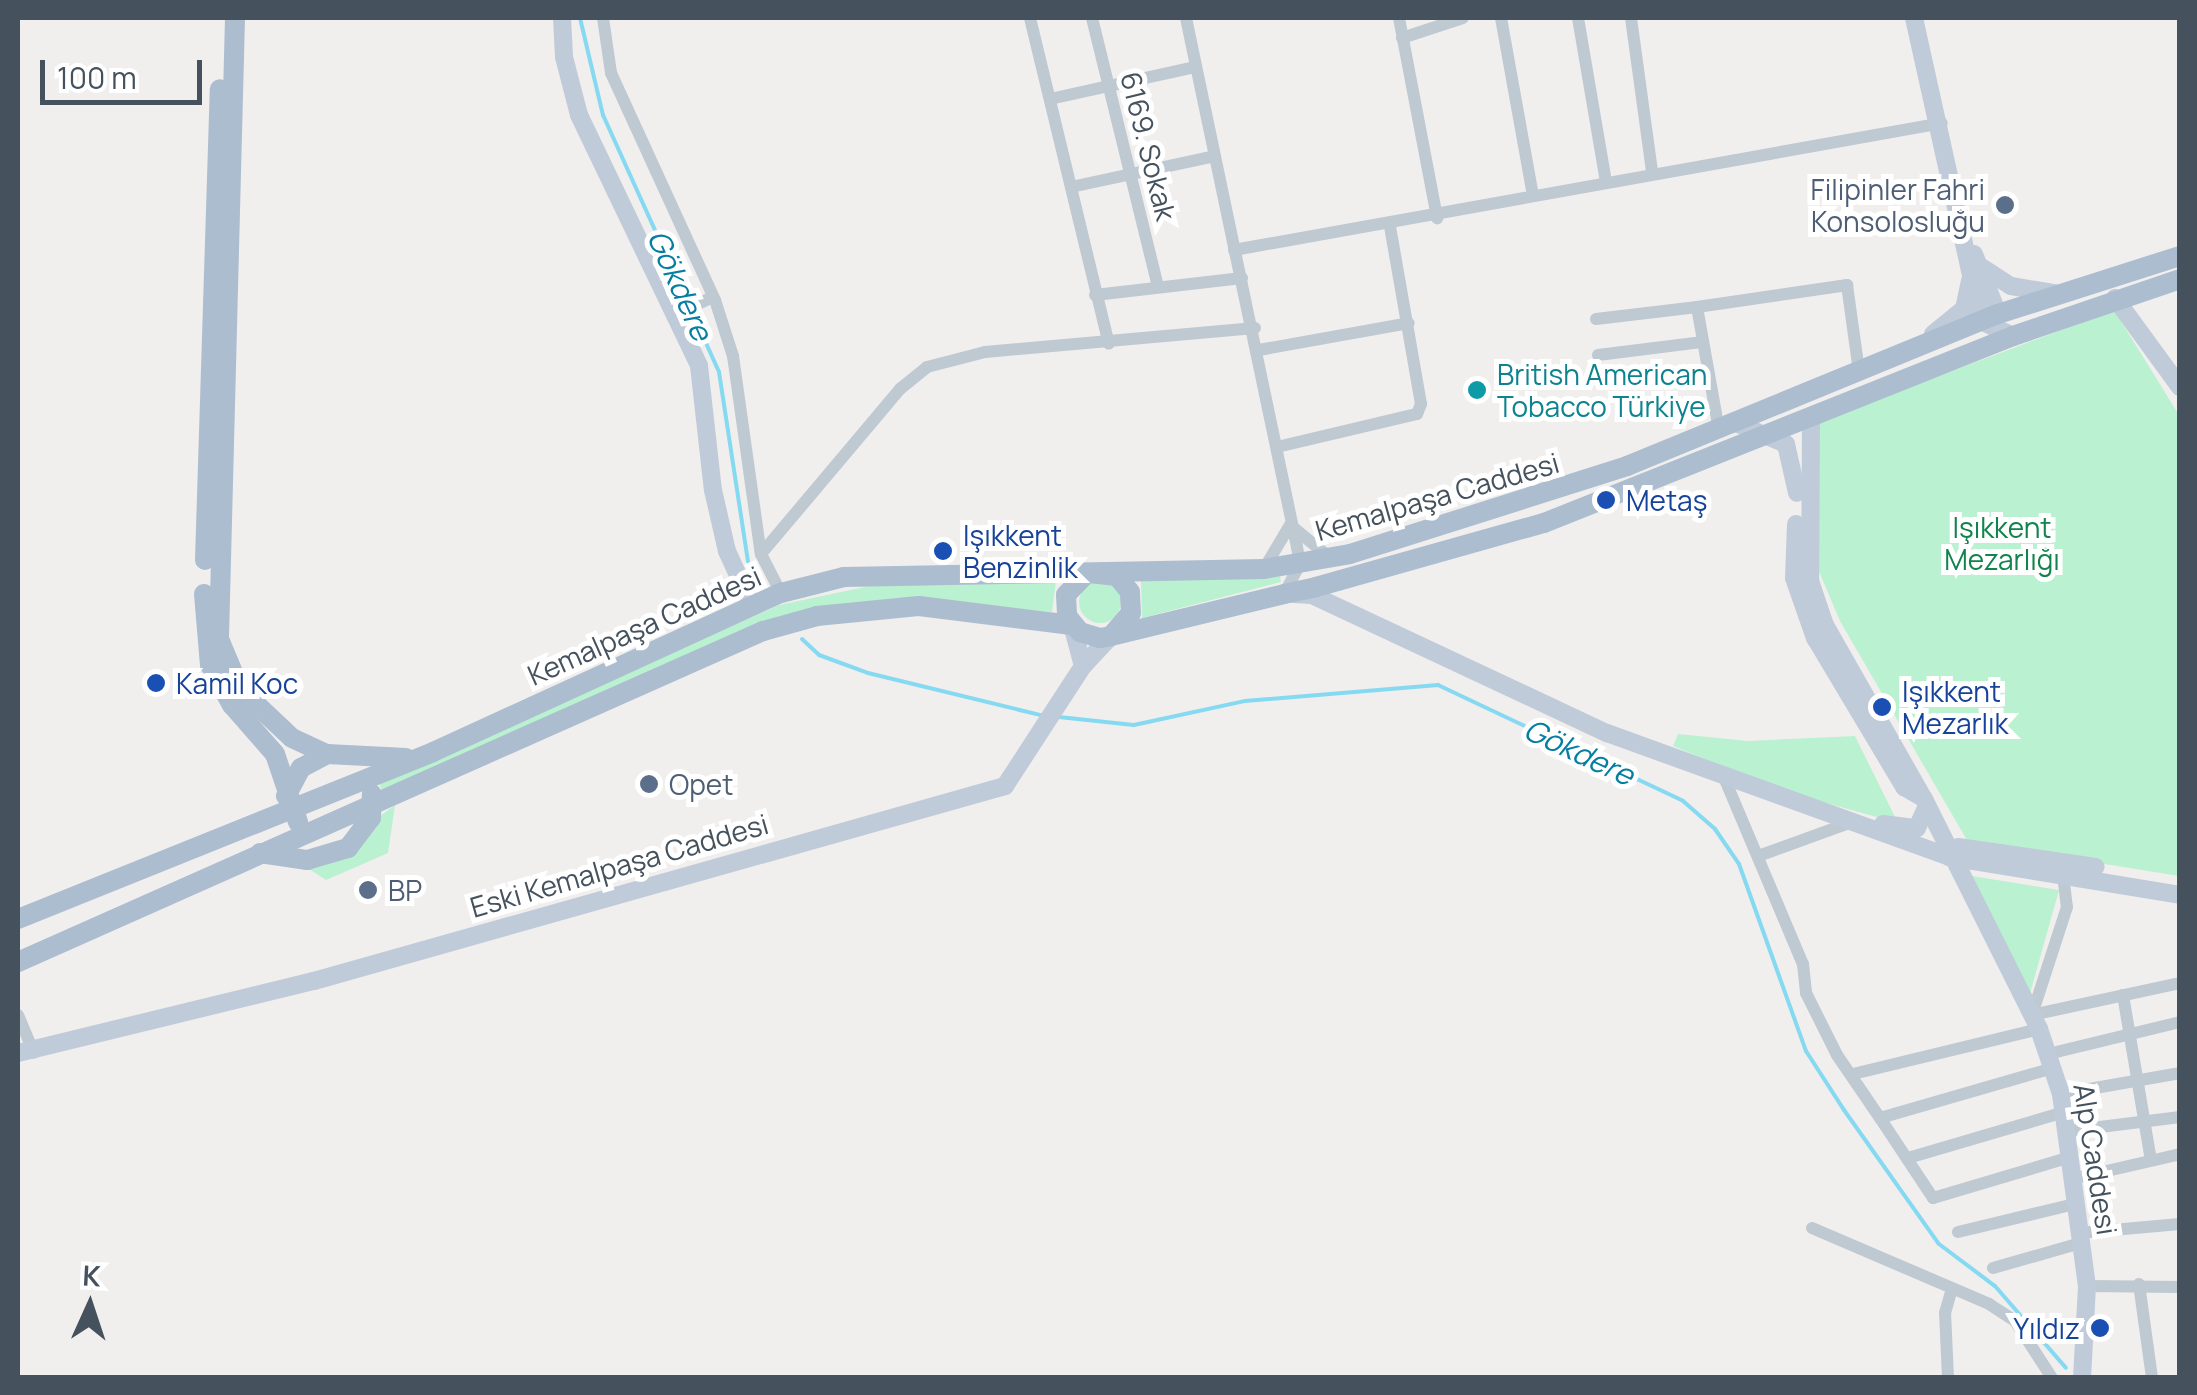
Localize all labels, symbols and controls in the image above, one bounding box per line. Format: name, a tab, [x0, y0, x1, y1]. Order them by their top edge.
scale bar	[45, 40, 208, 102]
text: 100 m	[57, 57, 137, 98]
street label: 6169. Sokak	[1114, 68, 1184, 224]
place label: Filipinler Fahri Konsolosluğu	[1811, 172, 1985, 238]
marker: Filipinler Fahri Konsolosluğu	[1994, 194, 2016, 216]
water label: Gökdere	[640, 224, 720, 346]
place label: British American Tobacco Türkiye	[1497, 357, 1707, 423]
marker: British American Tobacco Türkiye	[1466, 379, 1488, 401]
street label: Kemalpaşa Caddesi	[1311, 445, 1563, 547]
place label: Metaş	[1626, 483, 1707, 517]
marker: Metaş	[1595, 489, 1617, 511]
park label: Işıkkent Mezarlığı	[1944, 510, 2060, 576]
place label: Işıkkent Benzinlik	[963, 518, 1078, 584]
marker: Işıkkent Benzinlik	[932, 540, 954, 562]
street label: Kemalpaşa Caddesi	[522, 558, 766, 692]
place label: Kamil Koc	[176, 666, 298, 700]
marker: Kamil Koc	[145, 672, 167, 694]
place label: Işıkkent Mezarlık	[1902, 674, 2008, 740]
marker: Işıkkent Mezarlık	[1871, 696, 1893, 718]
water label: Gökdere	[1518, 711, 1640, 793]
place label: Opet	[669, 767, 733, 801]
marker: Opet	[638, 773, 660, 795]
street label: Eski Kemalpaşa Caddesi	[466, 806, 772, 924]
place label: BP	[388, 873, 422, 907]
marker: BP	[357, 879, 379, 901]
street label: Alp Caddesi	[2067, 1081, 2125, 1237]
north arrow	[40, 1255, 140, 1355]
text: K	[82, 1256, 102, 1294]
place label: Yıldız	[2013, 1311, 2080, 1345]
marker: Yıldız	[2089, 1317, 2111, 1339]

